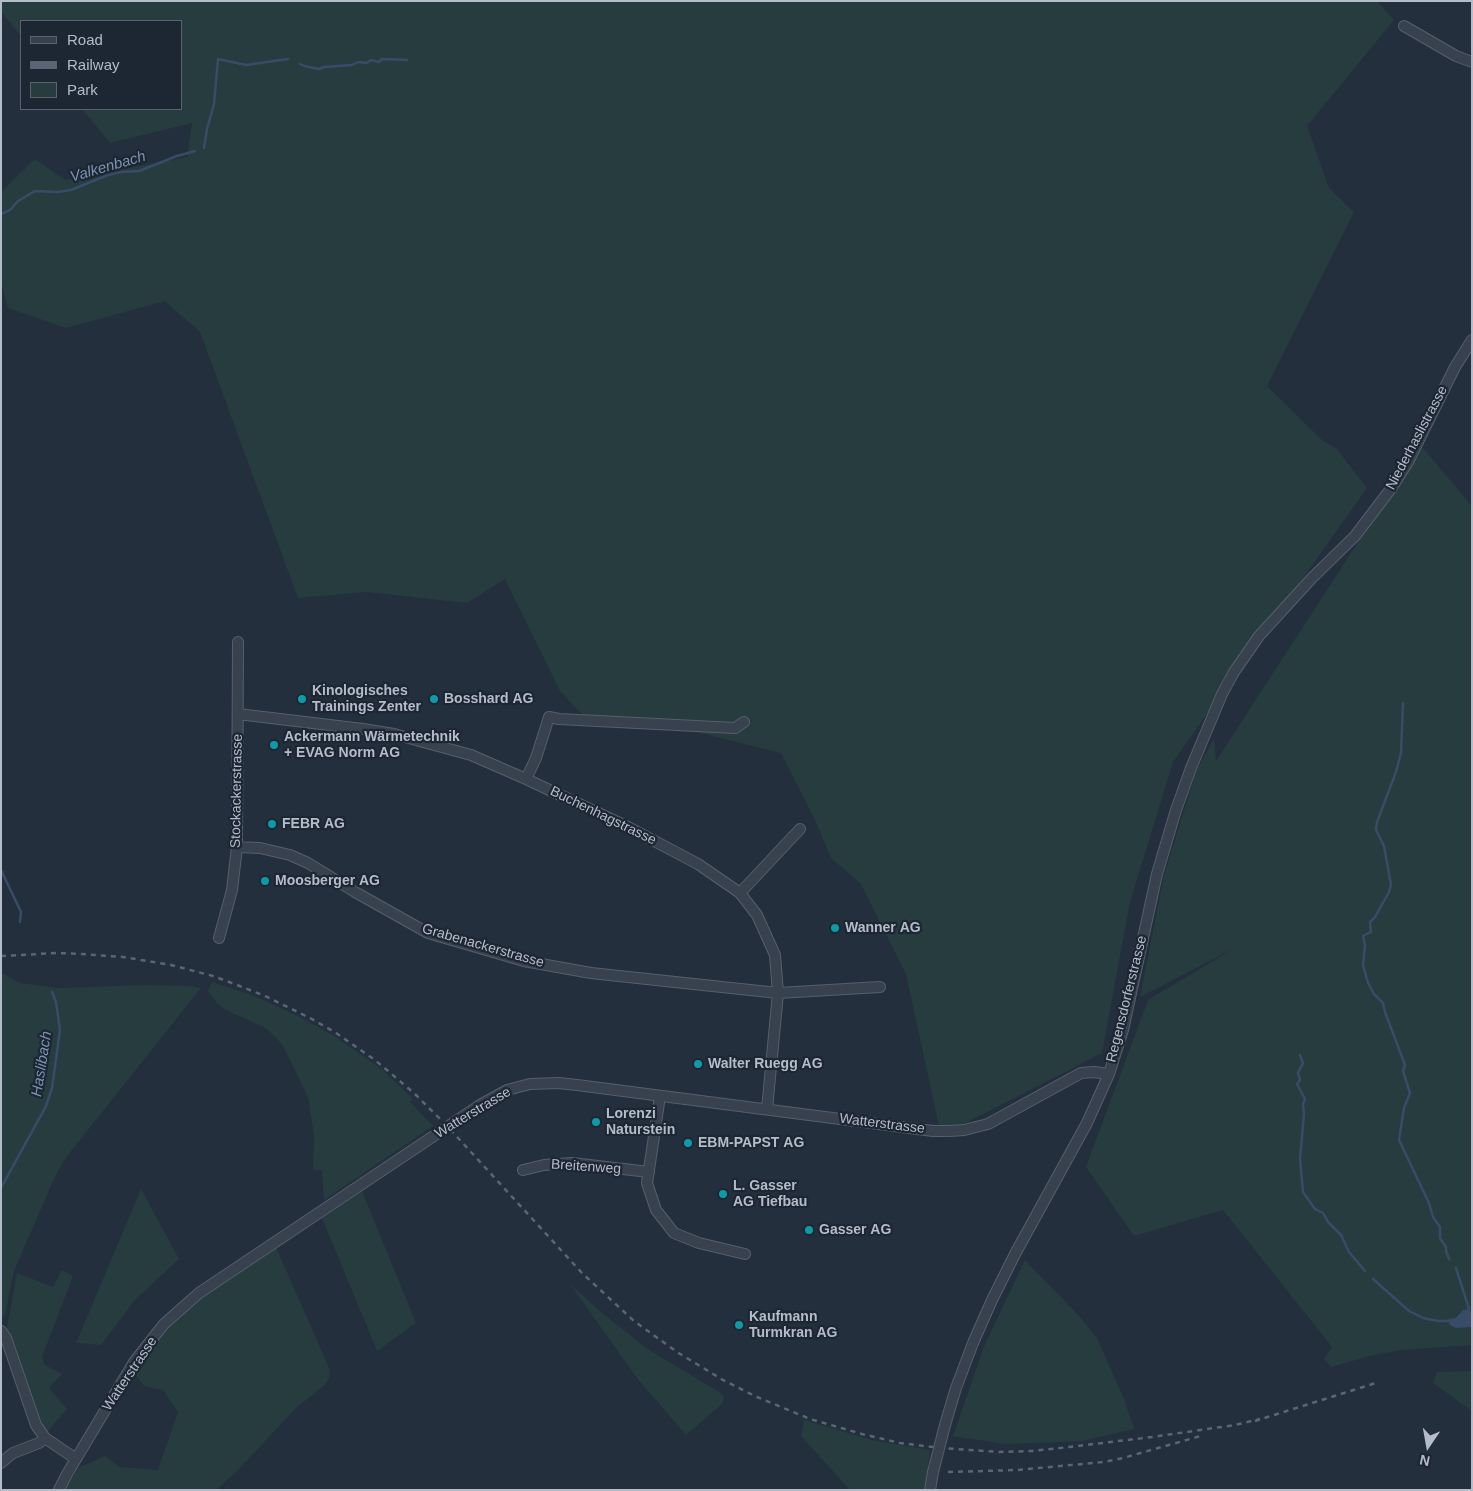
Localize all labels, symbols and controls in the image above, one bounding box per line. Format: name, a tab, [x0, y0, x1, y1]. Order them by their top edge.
legend	[20, 20, 182, 110]
text: Road	[67, 31, 103, 48]
text: Railway	[67, 56, 120, 73]
text: Park	[67, 81, 98, 98]
water label: Valkenbach	[68, 148, 148, 186]
street label: Niederhaslistrasse	[1383, 383, 1451, 493]
place label: Kinologisches Trainings Zenter	[312, 683, 421, 716]
place label: Bosshard AG	[444, 691, 533, 707]
marker: Kinologisches Trainings Zenter	[296, 693, 308, 705]
marker: Bosshard AG	[428, 693, 440, 705]
place label: Ackermann Wärmetechnik + EVAG Norm AG	[284, 729, 460, 762]
street label: Stockackerstrasse	[228, 734, 246, 848]
marker: Ackermann Wärmetechnik + EVAG Norm AG	[268, 739, 280, 751]
street label: Buchenhagstrasse	[547, 783, 659, 849]
place label: FEBR AG	[282, 816, 345, 832]
marker: FEBR AG	[266, 818, 278, 830]
place label: Moosberger AG	[275, 873, 380, 889]
marker: Moosberger AG	[259, 875, 271, 887]
place label: Wanner AG	[845, 920, 921, 936]
street label: Grabenackerstrasse	[420, 921, 546, 971]
marker: Wanner AG	[829, 922, 841, 934]
street label: Regensdorferstrasse	[1103, 934, 1151, 1064]
water label: Haslibach	[28, 1030, 56, 1098]
place label: Walter Ruegg AG	[708, 1056, 823, 1072]
marker: Walter Ruegg AG	[692, 1058, 704, 1070]
street label: Watterstrasse	[432, 1084, 514, 1142]
place label: Lorenzi Naturstein	[606, 1106, 675, 1138]
street label: Watterstrasse	[838, 1110, 926, 1138]
marker: Lorenzi Naturstein	[590, 1116, 602, 1128]
place label: EBM-PAPST AG	[698, 1135, 804, 1151]
marker: EBM-PAPST AG	[682, 1137, 694, 1149]
street label: Breitenweg	[550, 1156, 622, 1178]
place label: L. Gasser AG Tiefbau	[733, 1178, 807, 1210]
marker: L. Gasser AG Tiefbau	[717, 1188, 729, 1200]
place label: Gasser AG	[819, 1222, 891, 1238]
marker: Gasser AG	[803, 1224, 815, 1236]
place label: Kaufmann Turmkran AG	[749, 1309, 837, 1341]
marker: Kaufmann Turmkran AG	[733, 1319, 745, 1331]
street label: Watterstrasse	[99, 1334, 161, 1414]
north arrow	[1403, 1421, 1453, 1471]
text: N	[1418, 1452, 1431, 1470]

